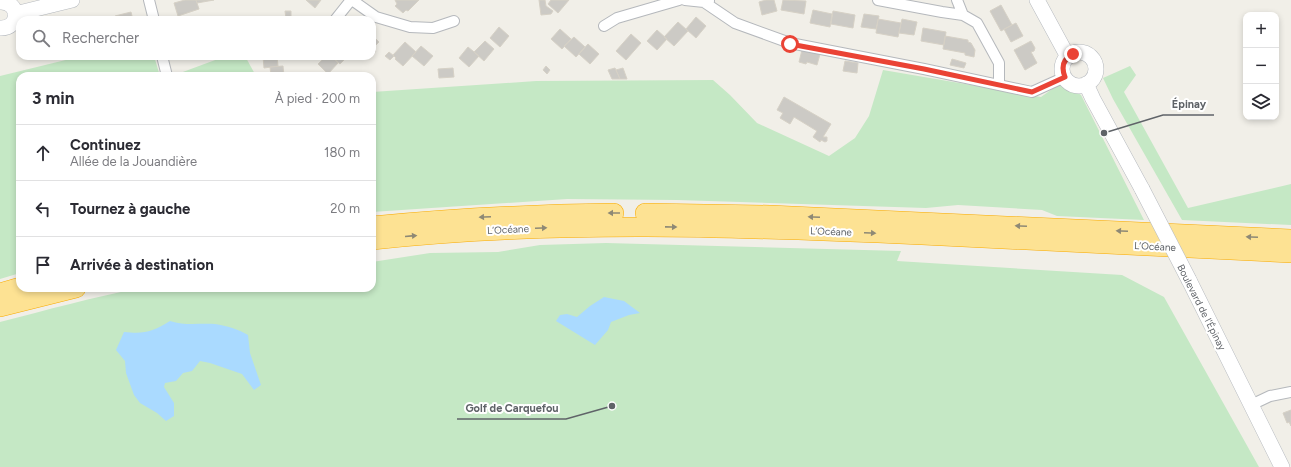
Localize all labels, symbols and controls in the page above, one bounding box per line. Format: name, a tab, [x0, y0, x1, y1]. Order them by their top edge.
map controls	[1243, 12, 1279, 120]
button: +	[1243, 12, 1279, 48]
search box	[16, 16, 376, 60]
icon: search	[30, 27, 52, 49]
text: Rechercher	[62, 29, 139, 47]
route start	[781, 35, 799, 53]
route end	[1064, 45, 1082, 63]
button: −	[1243, 48, 1279, 84]
button: layers	[1243, 84, 1279, 120]
text: 3 min	[32, 88, 74, 108]
text: À pied · 200 m	[275, 91, 360, 106]
callout: Épinay	[1163, 92, 1214, 115]
text: Épinay	[1172, 97, 1207, 111]
text: Continuez	[70, 136, 141, 154]
icon: ahead	[32, 142, 54, 164]
text: 180 m	[324, 145, 360, 160]
text: Allée de la Jouandière	[70, 154, 197, 169]
icon: left	[32, 198, 54, 220]
text: Tournez à gauche	[70, 200, 190, 218]
text: 20 m	[330, 201, 360, 216]
one-way arrow	[607, 210, 620, 216]
one-way arrow	[478, 214, 491, 220]
one-way arrow	[807, 214, 820, 220]
street label: L’Océane	[487, 222, 530, 237]
one-way arrow	[665, 223, 677, 230]
one-way arrow	[1015, 223, 1027, 230]
street label: L’Océane	[810, 224, 853, 239]
one-way arrow	[535, 225, 548, 231]
one-way arrow	[1115, 228, 1128, 234]
one-way arrow	[864, 230, 877, 236]
one-way arrow	[405, 232, 417, 239]
one-way arrow	[1246, 234, 1258, 241]
street label: L’Océane	[1134, 239, 1177, 254]
icon: arrive	[32, 254, 54, 276]
text: Arrivée à destination	[70, 256, 214, 274]
street label: Boulevard de l'Épinay	[1174, 262, 1229, 353]
callout: Golf de Carquefou	[457, 396, 566, 419]
text: Golf de Carquefou	[465, 402, 559, 415]

